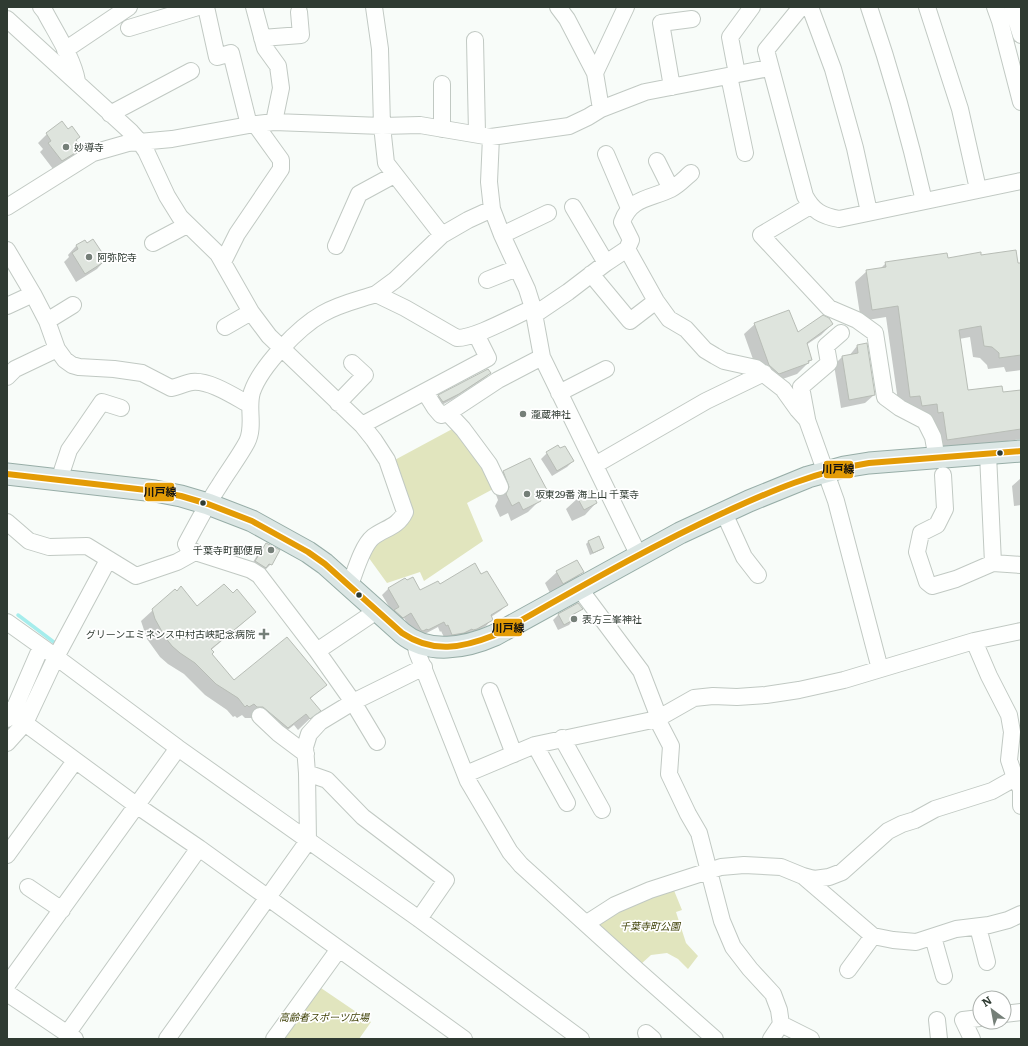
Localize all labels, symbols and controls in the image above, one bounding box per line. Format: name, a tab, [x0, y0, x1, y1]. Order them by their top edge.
place label: 妙導寺	[74, 139, 104, 154]
marker: 妙導寺	[61, 142, 71, 152]
place label: 阿弥陀寺	[97, 249, 137, 264]
marker: 阿弥陀寺	[84, 252, 94, 262]
place label: 瀧蔵神社	[531, 406, 571, 421]
marker: 瀧蔵神社	[518, 409, 528, 419]
unlabelled marker	[995, 448, 1005, 458]
text: 川戸線	[822, 460, 855, 476]
line badge: 川戸線	[823, 460, 854, 479]
line badge: 川戸線	[144, 482, 175, 502]
text: 川戸線	[144, 483, 177, 499]
place label: 坂東29番 海上山 千葉寺	[535, 486, 639, 501]
marker: 坂東29番 海上山 千葉寺	[522, 489, 532, 499]
unlabelled marker	[198, 498, 208, 508]
place label: 千葉寺町郵便局	[193, 542, 263, 557]
marker: 千葉寺町郵便局	[266, 545, 276, 555]
unlabelled marker	[354, 590, 364, 600]
place label: 表方三峯神社	[582, 611, 642, 626]
marker: 表方三峯神社	[569, 614, 579, 624]
line badge: 川戸線	[493, 618, 523, 637]
text: 川戸線	[492, 619, 525, 635]
place label: グリーンエミネンス中村古峡記念病院	[86, 626, 255, 641]
marker: グリーンエミネンス中村古峡記念病院	[258, 628, 270, 640]
park label: 千葉寺町公園	[620, 918, 682, 933]
north arrow	[972, 990, 1012, 1030]
text: N	[978, 991, 994, 1010]
park label: 高齢者スポーツ広場	[279, 1009, 370, 1024]

